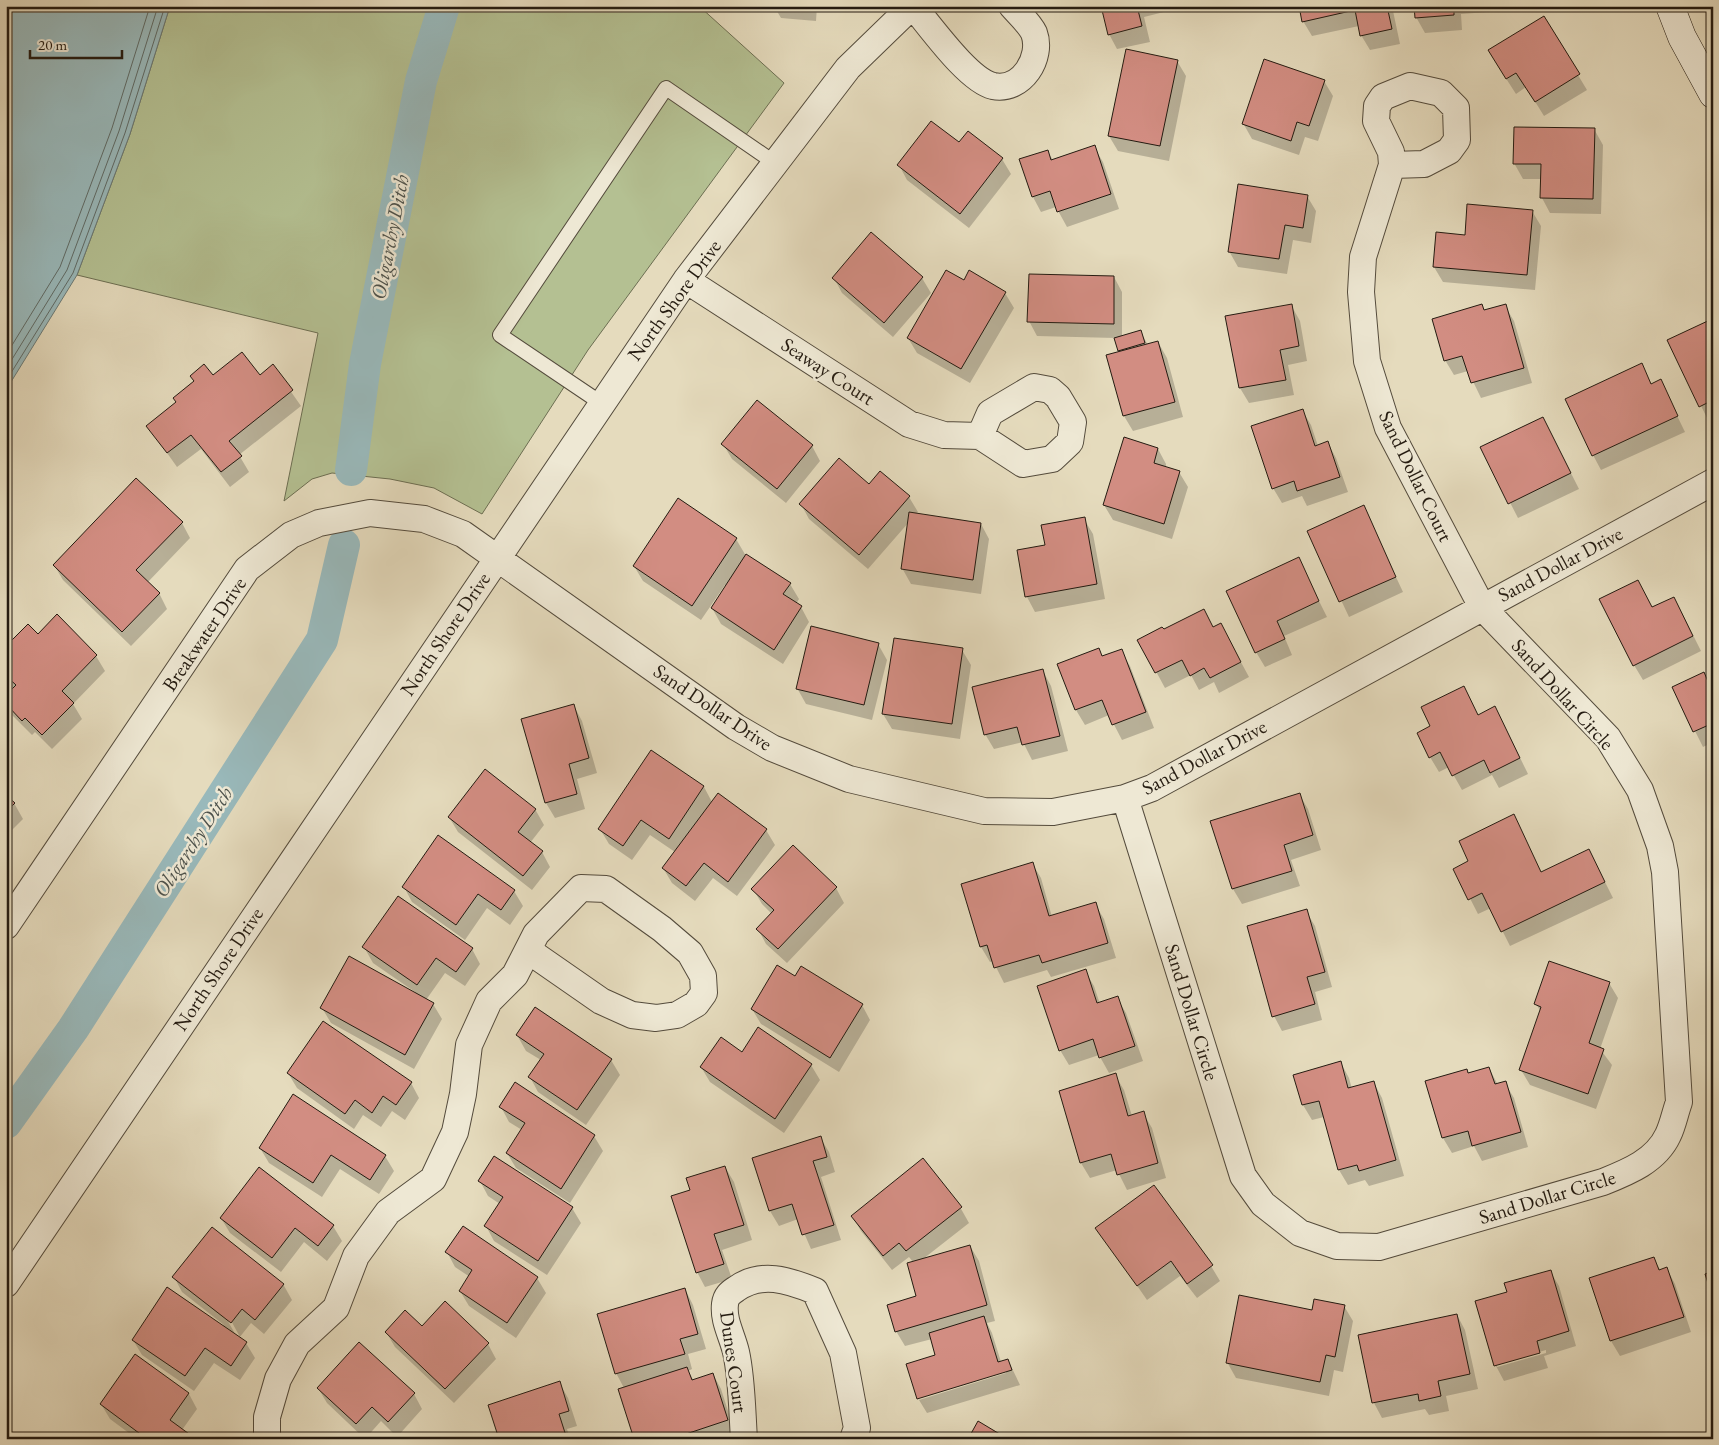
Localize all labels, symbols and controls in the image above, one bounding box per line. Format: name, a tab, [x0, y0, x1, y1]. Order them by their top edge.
scale bar	[30, 28, 122, 60]
text: 20 m	[38, 35, 67, 54]
water label: Oligarchy Ditch	[364, 172, 415, 302]
street label: North Shore Drive	[621, 234, 727, 366]
street label: Seaway Court	[776, 331, 880, 411]
street label: Sand Dollar Court	[1373, 406, 1459, 546]
street label: Sand Dollar Drive	[1493, 520, 1627, 608]
street label: North Shore Drive	[394, 567, 496, 701]
street label: Breakwater Drive	[156, 572, 252, 696]
street label: Sand Dollar Circle	[1506, 633, 1620, 755]
street label: Sand Dollar Drive	[649, 658, 777, 756]
street label: Sand Dollar Drive	[1137, 713, 1271, 801]
water label: Oligarchy Ditch	[147, 781, 238, 902]
street label: North Shore Drive	[167, 902, 269, 1036]
street label: Sand Dollar Circle	[1159, 941, 1225, 1084]
street label: Sand Dollar Circle	[1476, 1164, 1619, 1230]
street label: Dunes Court	[714, 1310, 754, 1415]

